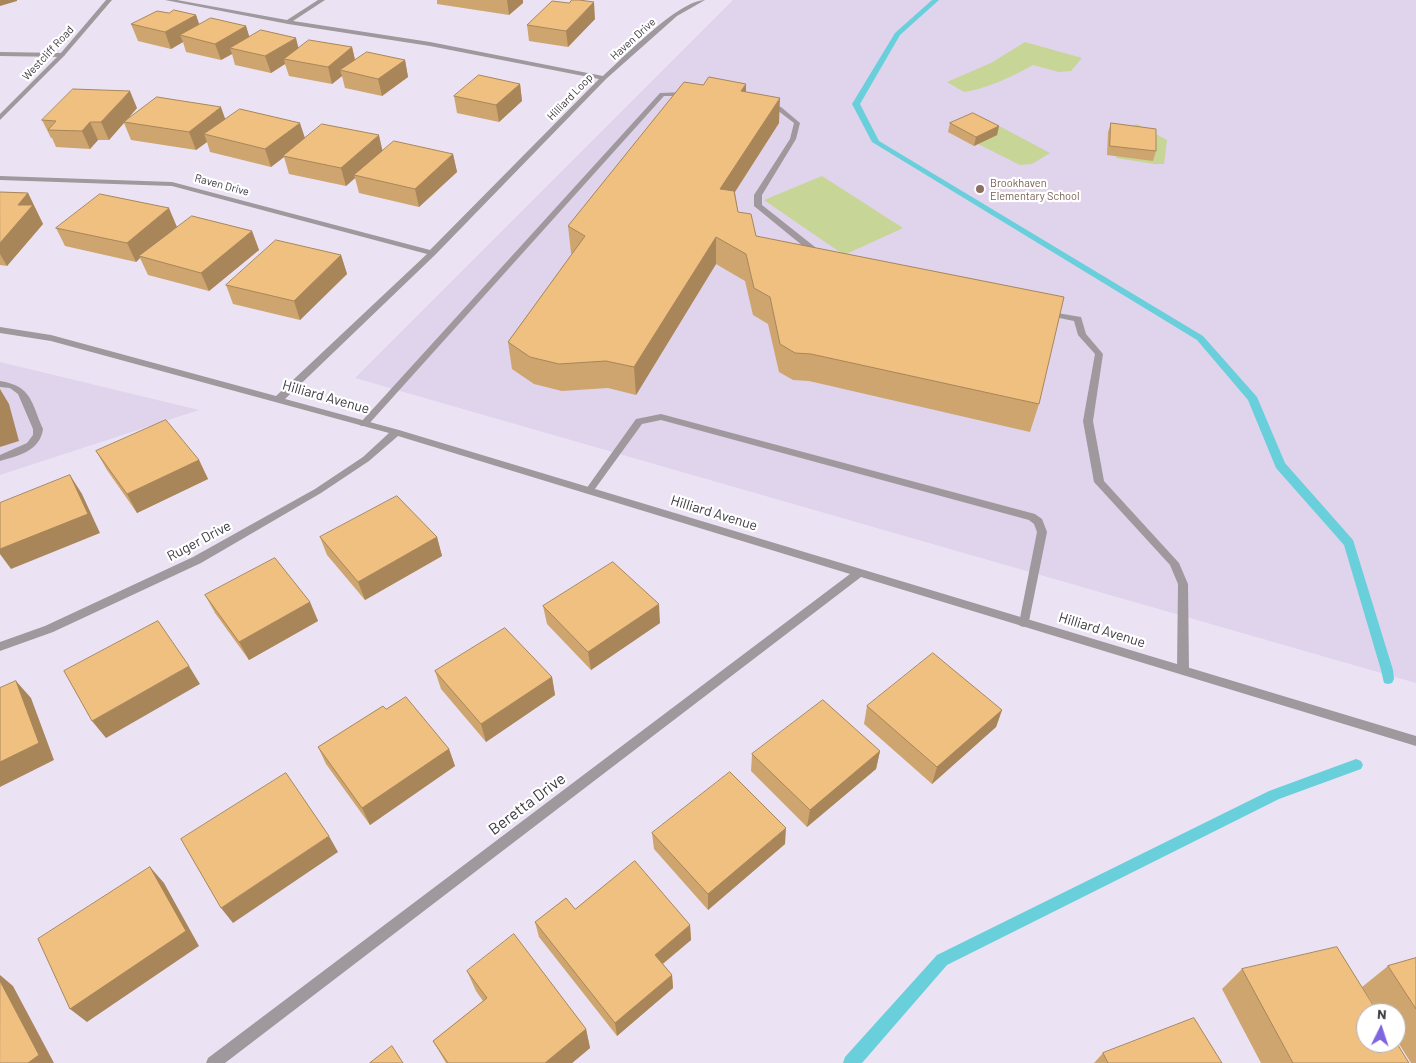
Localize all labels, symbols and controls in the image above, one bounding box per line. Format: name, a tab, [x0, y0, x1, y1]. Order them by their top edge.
street label: Haven Drive	[608, 15, 658, 63]
street label: Westcliff Road	[20, 23, 76, 83]
street label: Hilliard Loop	[544, 71, 596, 123]
street label: Raven Drive	[193, 171, 251, 199]
place label: Brookhaven Elementary School	[990, 176, 1080, 202]
marker: Brookhaven Elementary School	[974, 183, 986, 195]
street label: Hilliard Avenue	[280, 377, 372, 417]
street label: Hilliard Avenue	[669, 492, 759, 534]
street label: Ruger Drive	[164, 517, 234, 565]
street label: Hilliard Avenue	[1057, 609, 1147, 651]
street label: Beretta Drive	[485, 769, 569, 839]
north arrow	[1356, 1003, 1406, 1053]
text: N	[1377, 1005, 1387, 1022]

